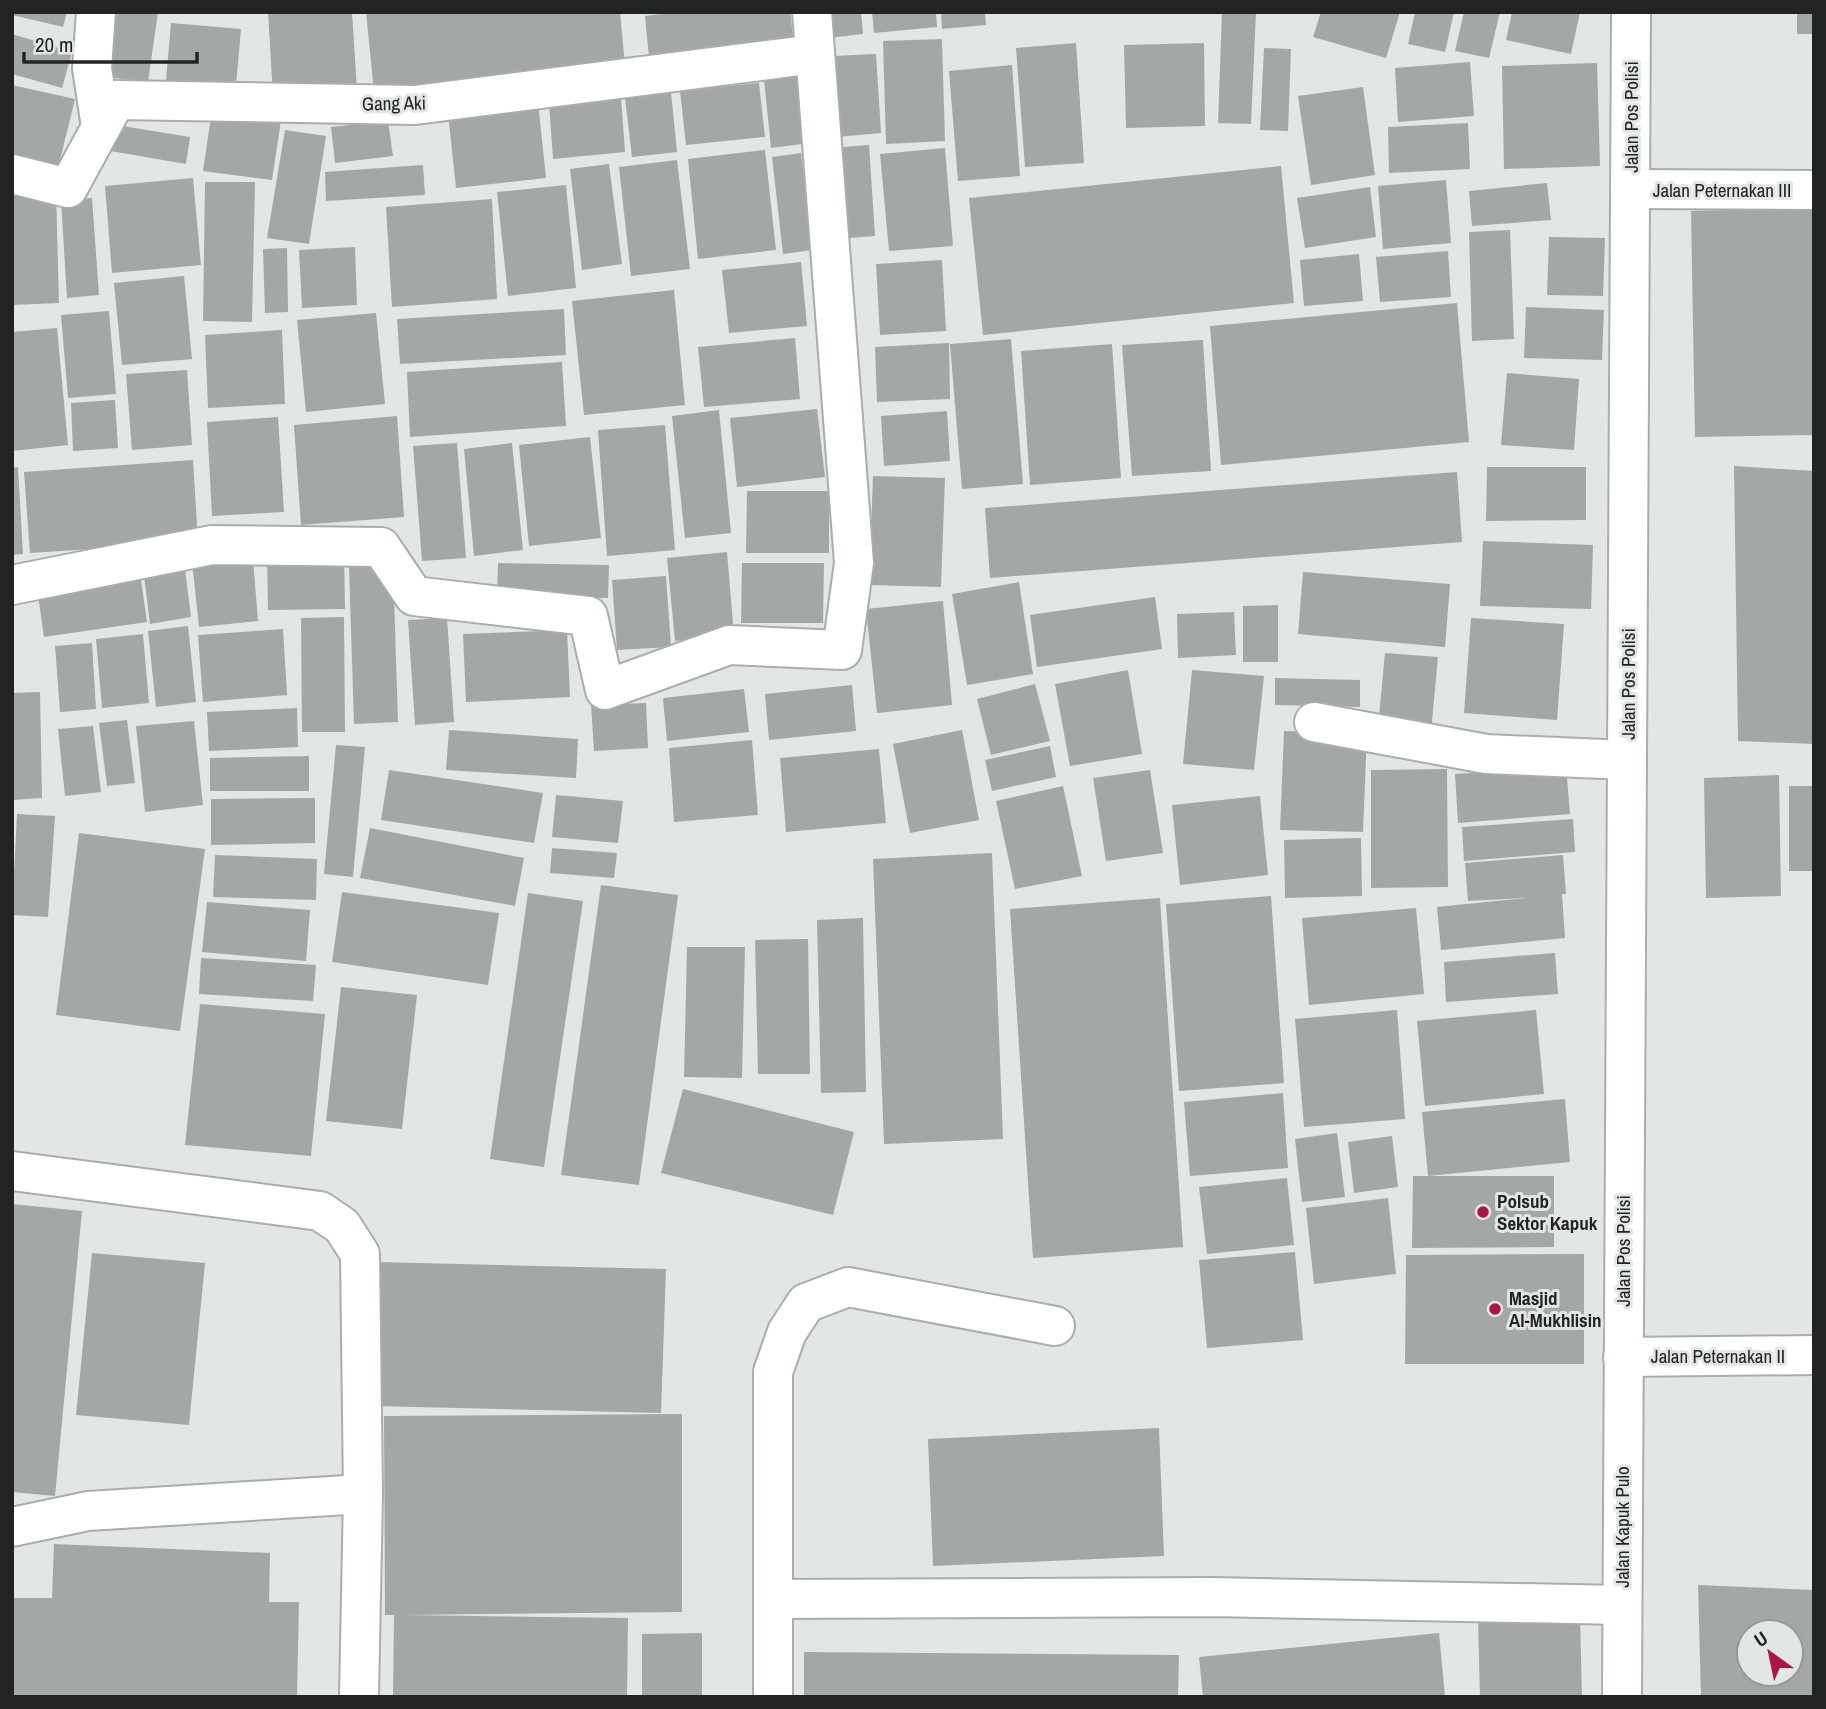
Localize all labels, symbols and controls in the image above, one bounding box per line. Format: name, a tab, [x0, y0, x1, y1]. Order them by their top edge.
scale bar	[24, 21, 198, 65]
text: 20 m	[35, 30, 73, 59]
street label: Jalan Pos Polisi	[1618, 61, 1644, 173]
street label: Gang Aki	[362, 89, 426, 117]
street label: Jalan Peternakan III	[1653, 177, 1791, 203]
street label: Jalan Pos Polisi	[1615, 628, 1641, 740]
place label: Polsub Sektor Kapuk	[1497, 1188, 1598, 1236]
street label: Jalan Pos Polisi	[1610, 1195, 1636, 1307]
marker: Polsub Sektor Kapuk	[1475, 1204, 1491, 1220]
place label: Masjid Al-Mukhlisin	[1509, 1285, 1602, 1333]
marker: Masjid Al-Mukhlisin	[1487, 1301, 1503, 1317]
street label: Jalan Peternakan II	[1651, 1343, 1785, 1369]
street label: Jalan Kapuk Pulo	[1609, 1466, 1635, 1588]
north arrow	[1735, 1618, 1805, 1688]
text: U	[1749, 1625, 1773, 1653]

